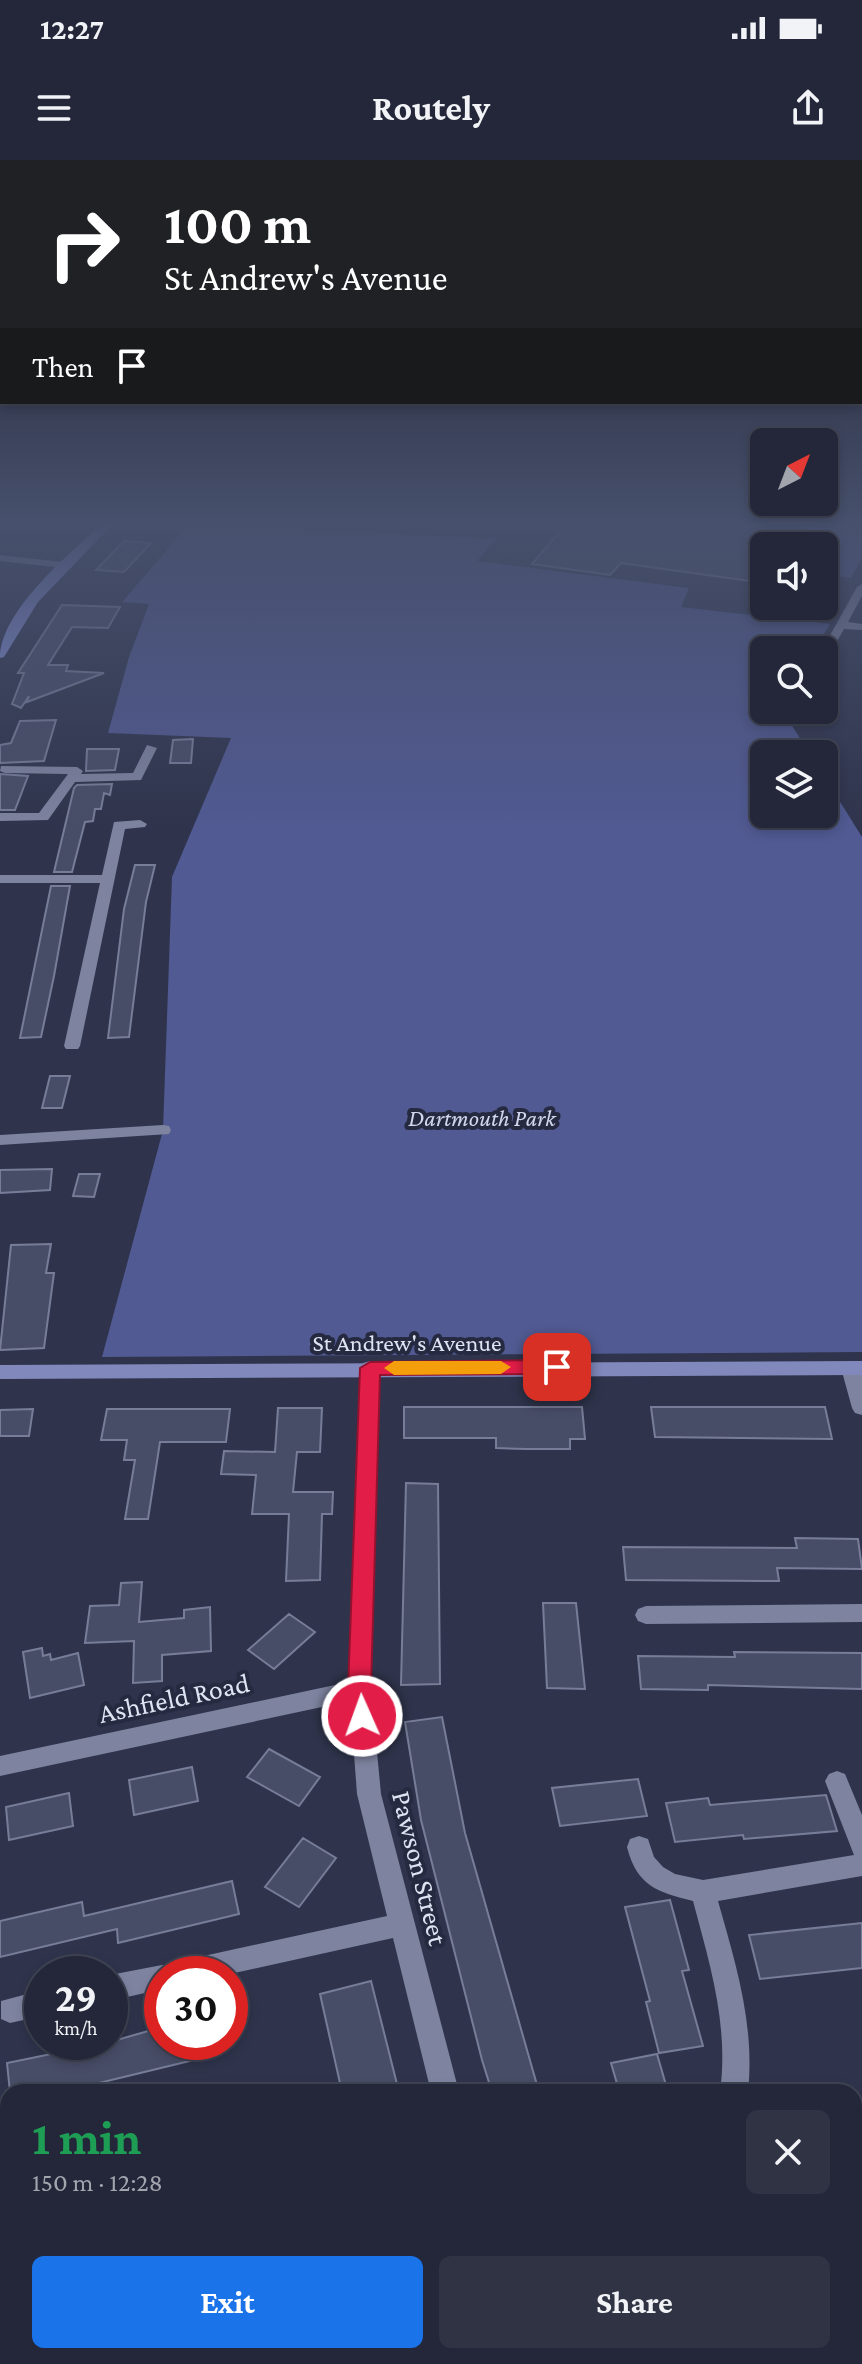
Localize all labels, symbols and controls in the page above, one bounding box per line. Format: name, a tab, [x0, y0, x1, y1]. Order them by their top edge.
text: 12:27	[40, 12, 104, 45]
icon: menu	[32, 86, 76, 130]
icon: share	[786, 86, 830, 130]
text: Routely	[372, 88, 490, 128]
icon: right	[32, 192, 136, 296]
text: 100 m	[164, 193, 311, 255]
text: St Andrew's Avenue	[164, 258, 448, 298]
icon: arrive	[110, 344, 154, 388]
text: Then	[32, 350, 94, 383]
north arrow	[750, 428, 838, 516]
map controls	[750, 428, 838, 828]
button: sound	[750, 532, 838, 620]
button: search	[750, 636, 838, 724]
button: layers	[750, 740, 838, 828]
park label: Dartmouth Park	[408, 1104, 557, 1131]
street label: St Andrew's Avenue	[312, 1329, 502, 1356]
pin	[523, 1333, 591, 1401]
icon: arrive	[535, 1345, 579, 1389]
street label: Ashfield Road	[96, 1667, 252, 1729]
position arrow	[320, 1674, 404, 1758]
street label: Pawson Street	[386, 1788, 454, 1949]
speed limit sign: 30	[144, 1956, 248, 2060]
text: 29	[55, 1975, 97, 2020]
text: km/h	[54, 2017, 98, 2039]
button: close	[746, 2110, 830, 2194]
text: 1 min	[32, 2111, 141, 2164]
text: 150 m · 12:28	[32, 2168, 163, 2197]
button: Exit	[32, 2256, 423, 2348]
button: Share	[439, 2256, 830, 2348]

